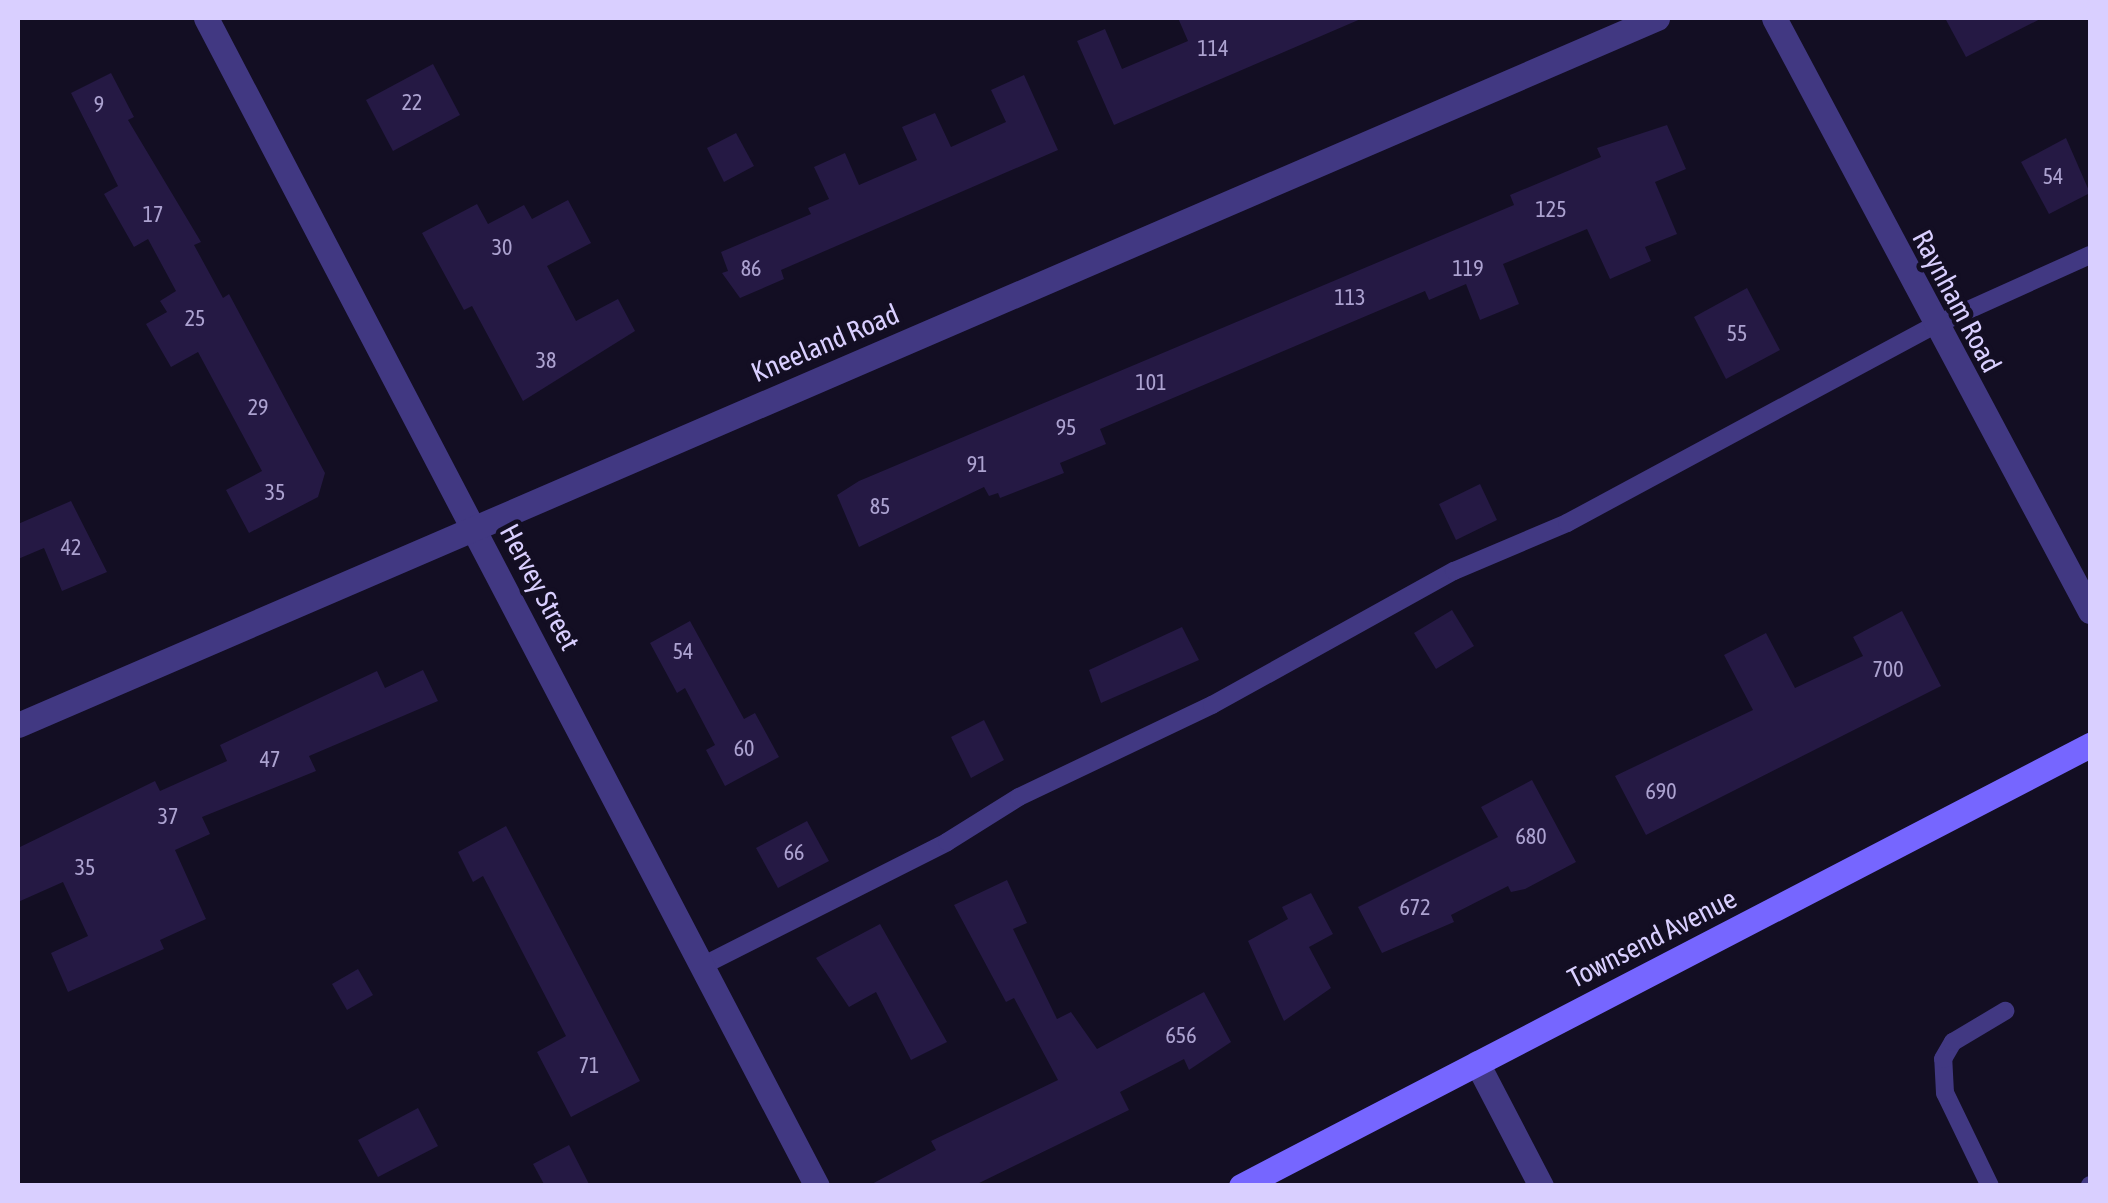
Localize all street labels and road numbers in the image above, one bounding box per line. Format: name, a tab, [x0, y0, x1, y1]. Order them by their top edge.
street label: Raynham Road	[1906, 224, 2008, 378]
street label: Kneeland Road	[746, 297, 904, 389]
street label: Hervey Street	[493, 518, 587, 656]
street label: Townsend Avenue	[1562, 881, 1742, 995]

